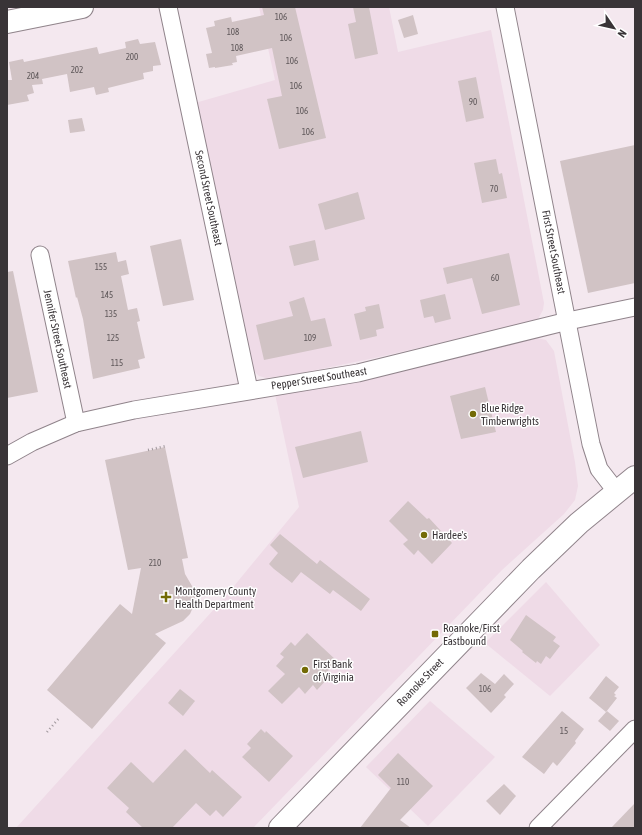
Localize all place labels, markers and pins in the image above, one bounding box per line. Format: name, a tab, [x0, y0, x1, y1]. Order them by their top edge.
place label: Blue Ridge Timberwrights	[481, 402, 539, 427]
marker: Blue Ridge Timberwrights	[468, 409, 478, 419]
place label: Hardee's	[432, 529, 467, 541]
marker: Hardee's	[419, 530, 429, 540]
place label: Montgomery County Health Department	[175, 585, 257, 610]
marker: Montgomery County Health Department	[160, 591, 172, 603]
place label: Roanoke/First Eastbound	[443, 622, 500, 647]
marker: Roanoke/First Eastbound	[430, 629, 440, 639]
place label: First Bank of Virginia	[313, 658, 354, 683]
marker: First Bank of Virginia	[300, 665, 310, 675]

